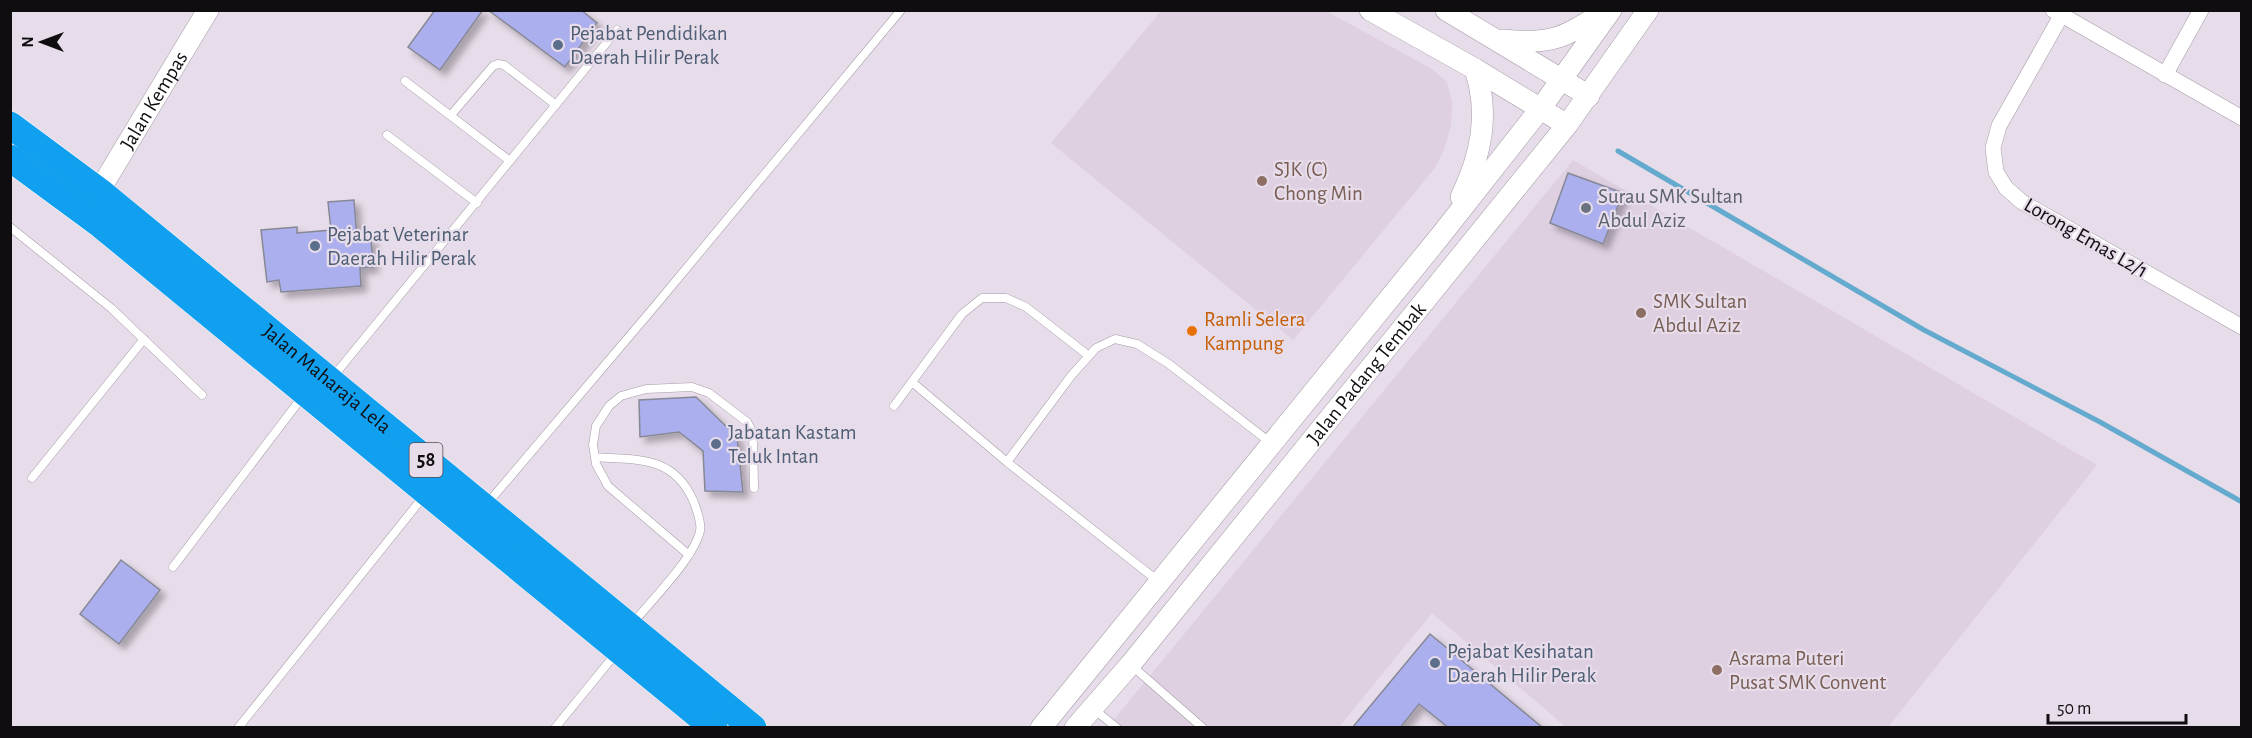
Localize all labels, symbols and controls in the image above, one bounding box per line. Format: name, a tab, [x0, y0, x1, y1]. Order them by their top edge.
north arrow	[12, 12, 72, 72]
place label: Pejabat Pendidikan Daerah Hilir Perak	[570, 23, 728, 68]
text: N	[20, 36, 36, 48]
marker: Pejabat Pendidikan Daerah Hilir Perak	[551, 38, 565, 52]
street label: Jalan Kempas	[116, 47, 191, 153]
place label: SJK (C) Chong Min	[1274, 159, 1363, 204]
marker: SJK (C) Chong Min	[1255, 174, 1269, 188]
place label: Surau SMK Sultan Abdul Aziz	[1598, 186, 1743, 231]
street label: Lorong Emas L2/1	[2021, 194, 2151, 282]
marker: Surau SMK Sultan Abdul Aziz	[1579, 201, 1593, 215]
place label: Pejabat Veterinar Daerah Hilir Perak	[327, 224, 477, 269]
marker: Pejabat Veterinar Daerah Hilir Perak	[308, 239, 322, 253]
place label: SMK Sultan Abdul Aziz	[1653, 291, 1747, 336]
street label: Jalan Padang Tembak	[1303, 298, 1430, 448]
marker: SMK Sultan Abdul Aziz	[1634, 306, 1648, 320]
place label: Ramli Selera Kampung	[1204, 309, 1306, 354]
street label: Jalan Maharaja Lela	[259, 320, 396, 437]
marker: Ramli Selera Kampung	[1185, 324, 1199, 338]
place label: Jabatan Kastam Teluk Intan	[728, 422, 857, 467]
marker: Jabatan Kastam Teluk Intan	[709, 437, 723, 451]
road number: 58	[410, 443, 442, 477]
place label: Pejabat Kesihatan Daerah Hilir Perak	[1447, 641, 1597, 686]
place label: Asrama Puteri Pusat SMK Convent	[1729, 648, 1887, 693]
marker: Pejabat Kesihatan Daerah Hilir Perak	[1428, 656, 1442, 670]
marker: Asrama Puteri Pusat SMK Convent	[1710, 663, 1724, 677]
scale bar	[2048, 687, 2186, 725]
text: 50 m	[2057, 700, 2091, 718]

